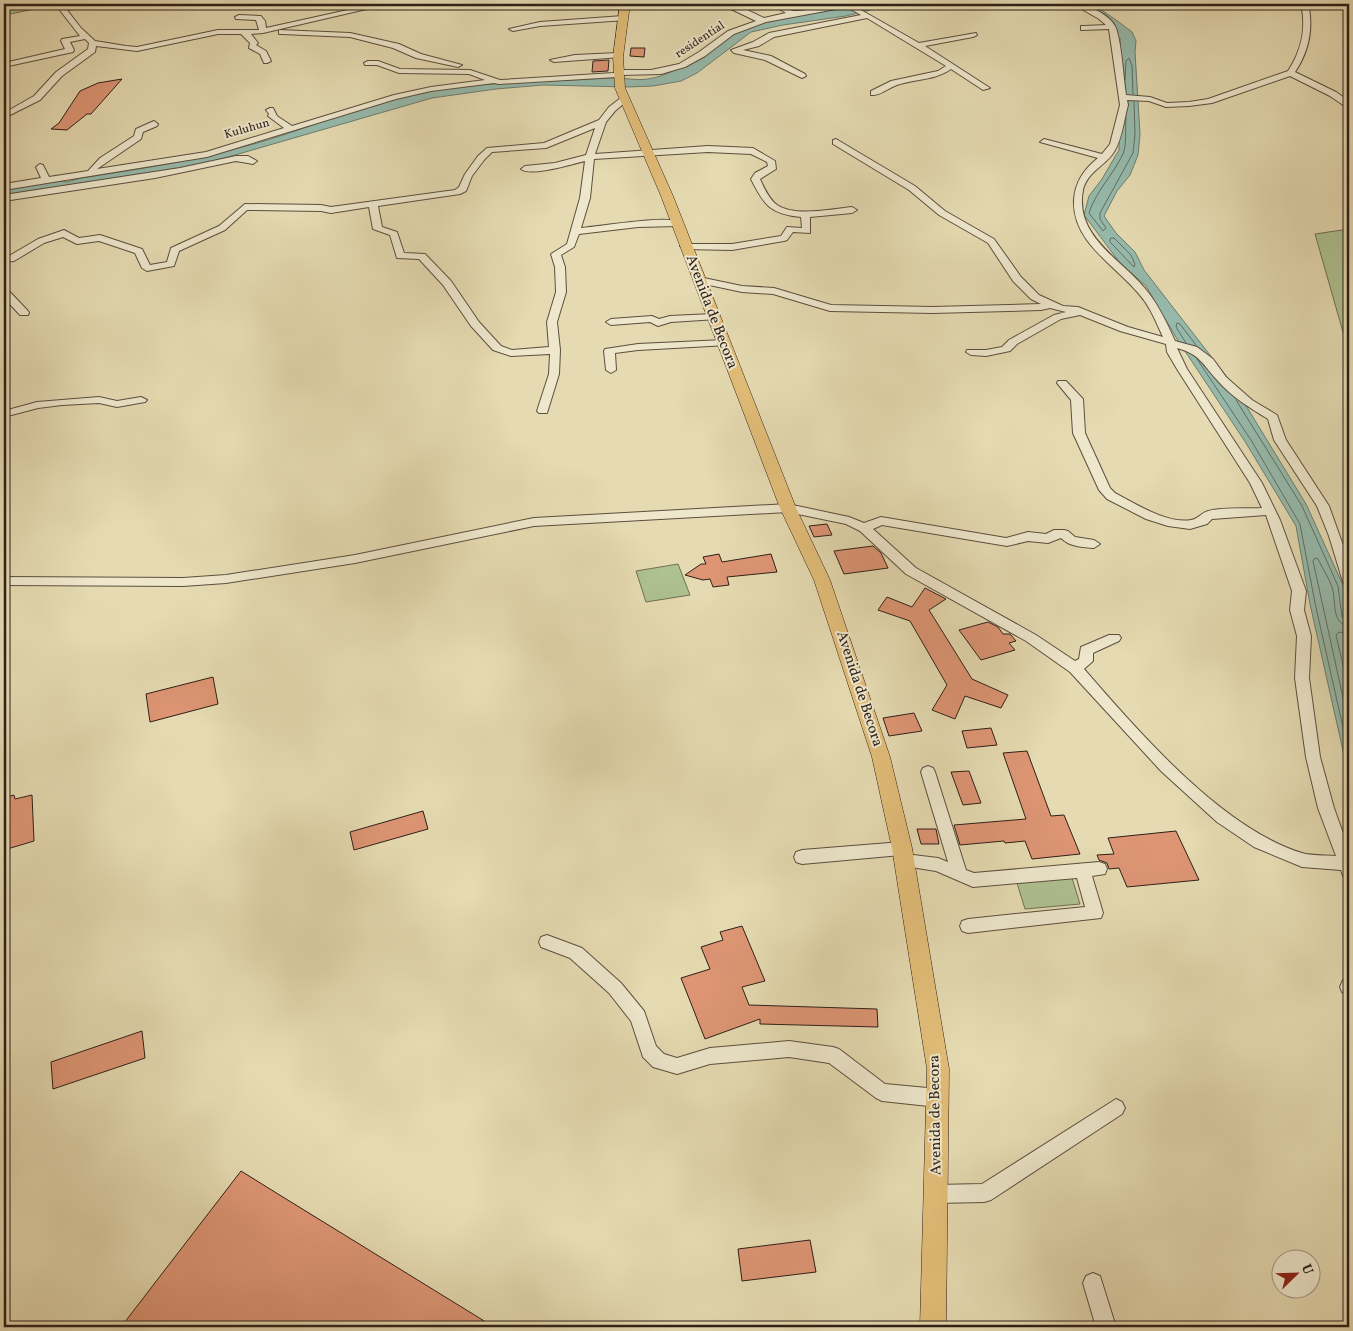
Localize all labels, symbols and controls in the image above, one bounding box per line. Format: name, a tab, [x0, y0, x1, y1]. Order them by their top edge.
street label: residential	[672, 18, 728, 62]
street label: Kuluhun	[223, 115, 271, 143]
street label: Avenida de Becora	[680, 252, 742, 372]
street label: Avenida de Becora	[830, 628, 888, 750]
street label: Avenida de Becora	[924, 1055, 948, 1175]
north arrow	[1270, 1248, 1320, 1298]
text: U	[1296, 1261, 1317, 1278]

